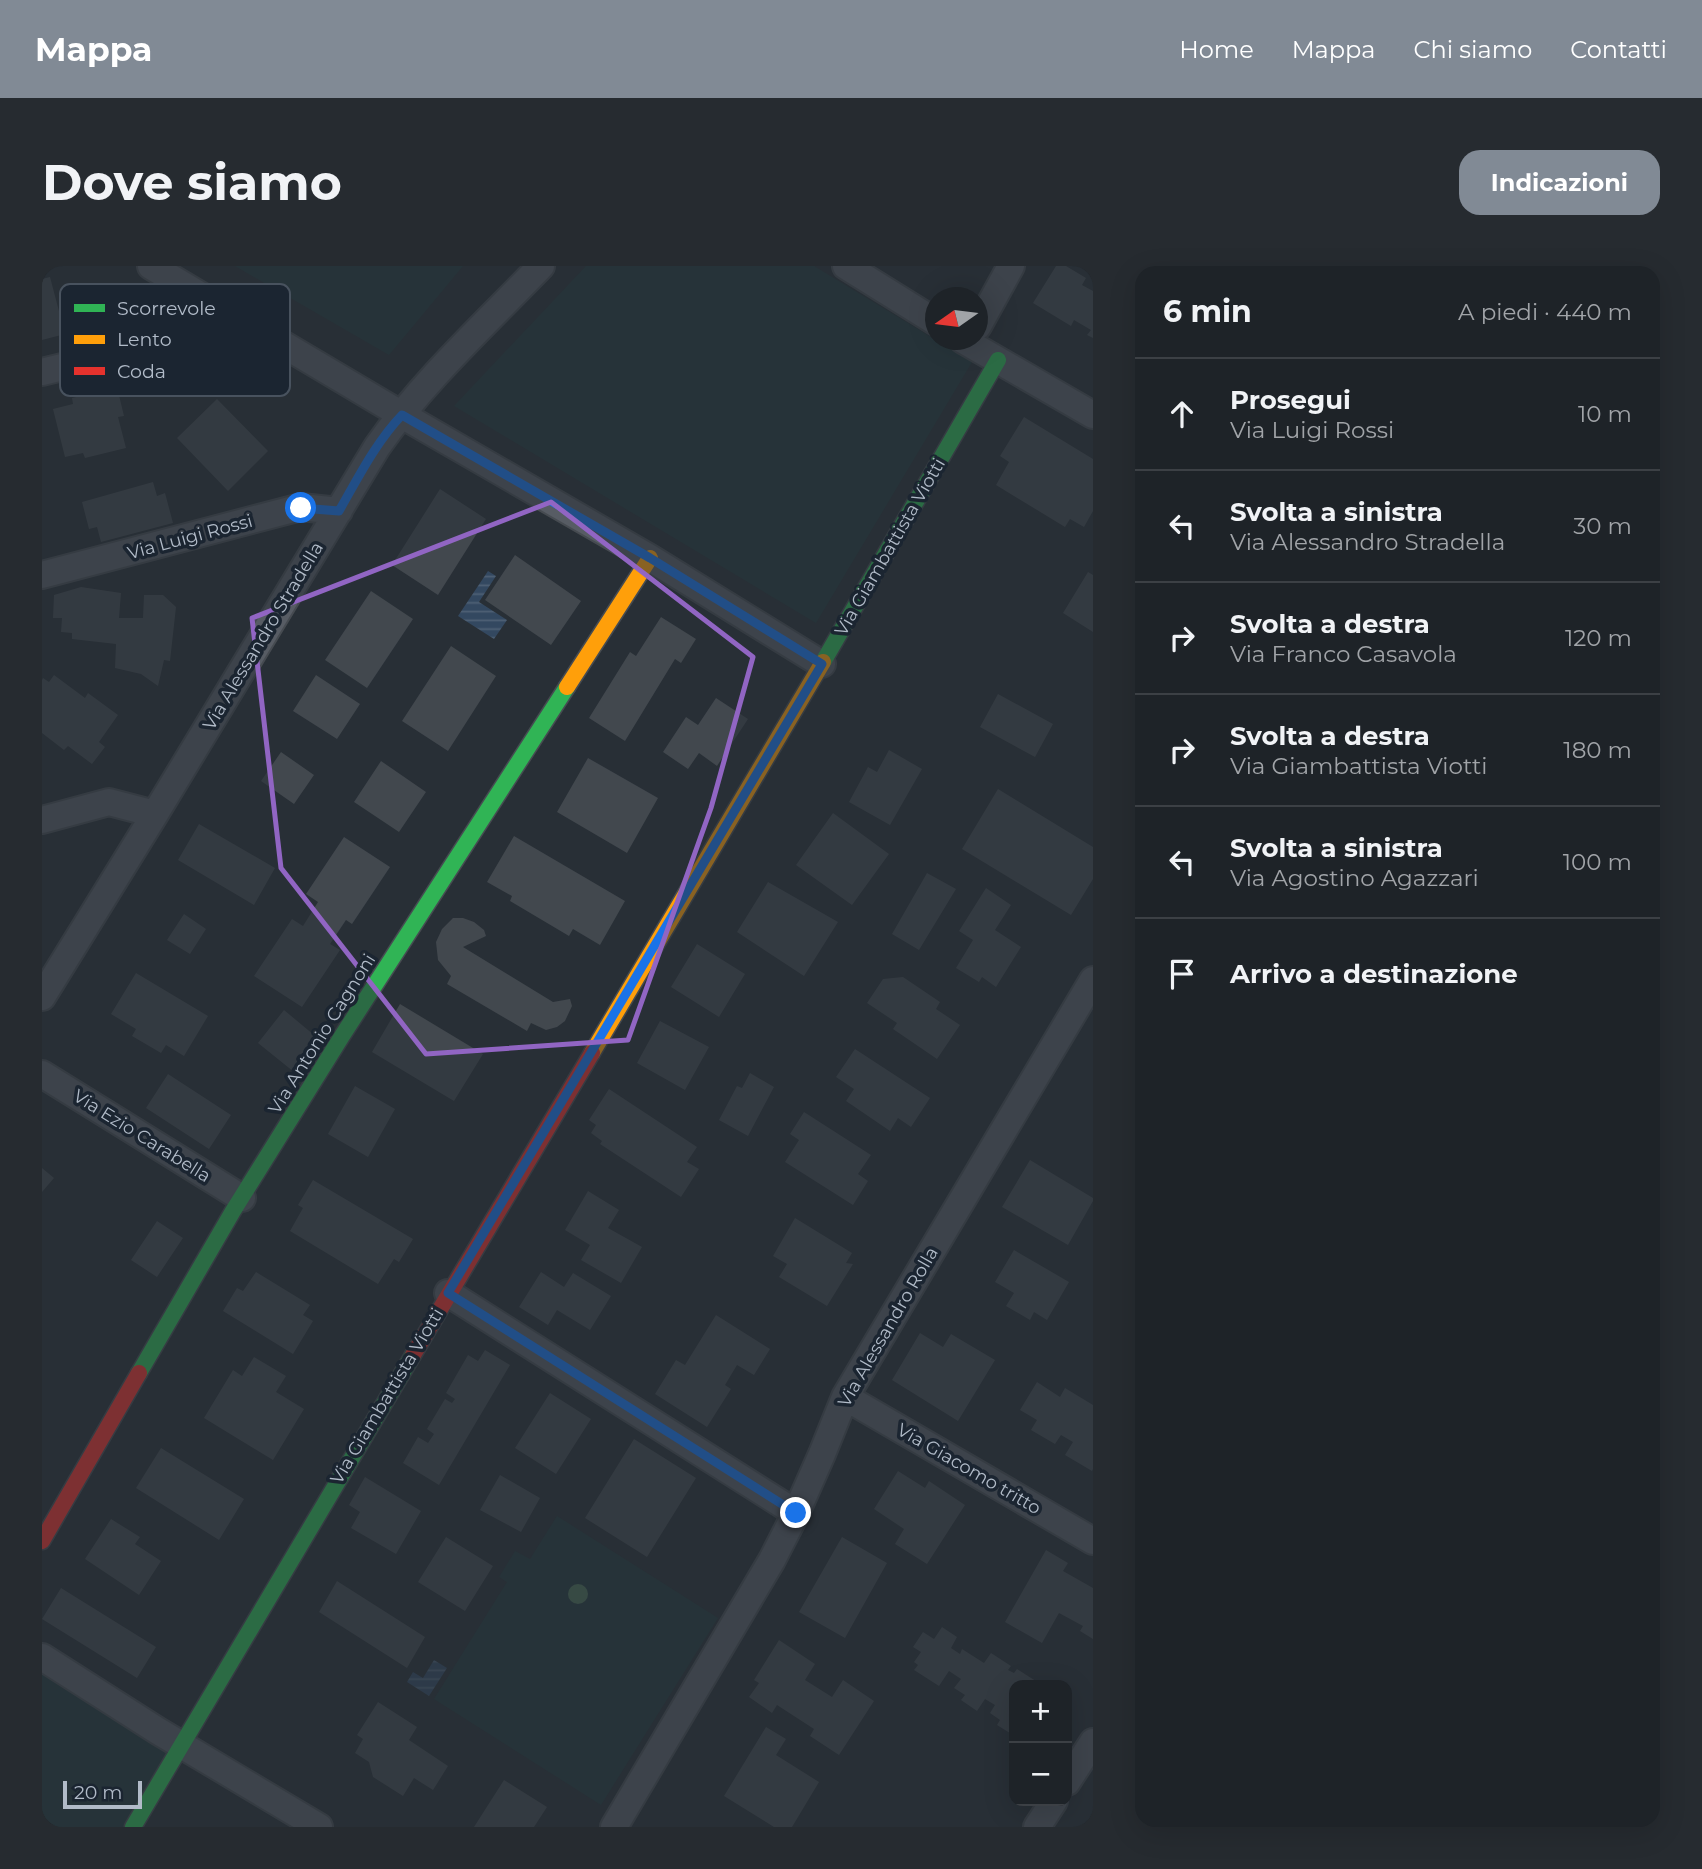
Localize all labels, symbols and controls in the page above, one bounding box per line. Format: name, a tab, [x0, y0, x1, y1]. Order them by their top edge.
text: Mappa	[35, 29, 152, 69]
text: Home	[1179, 35, 1254, 64]
text: Mappa	[1292, 35, 1375, 64]
text: Chi siamo	[1413, 35, 1532, 64]
text: Contatti	[1570, 35, 1667, 64]
button: Indicazioni	[1459, 150, 1660, 215]
text: Dove siamo	[42, 153, 342, 212]
legend	[60, 284, 290, 396]
north arrow	[925, 287, 988, 350]
text: 6 min	[1163, 293, 1252, 330]
text: Scorrevole	[117, 297, 216, 320]
text: A piedi · 440 m	[1458, 298, 1632, 326]
text: Lento	[117, 328, 172, 351]
text: Coda	[117, 360, 166, 383]
text: Prosegui	[1230, 384, 1351, 416]
icon: ahead	[1163, 395, 1201, 433]
text: 10 m	[1578, 400, 1632, 428]
text: Via Luigi Rossi	[1230, 416, 1394, 444]
street label: Via Giambattista Viotti	[830, 454, 950, 640]
route start	[285, 492, 316, 523]
text: Svolta a sinistra	[1230, 496, 1443, 528]
icon: left	[1163, 507, 1201, 545]
street label: Via Luigi Rossi	[125, 510, 255, 564]
text: 30 m	[1573, 512, 1632, 540]
text: Via Alessandro Stradella	[1230, 528, 1505, 556]
street label: Via Alessandro Stradella	[198, 538, 328, 734]
text: Svolta a destra	[1230, 608, 1430, 640]
icon: right	[1163, 619, 1201, 657]
text: 120 m	[1565, 624, 1632, 652]
text: Via Franco Casavola	[1230, 640, 1457, 668]
text: Svolta a destra	[1230, 720, 1430, 752]
icon: right	[1163, 731, 1201, 769]
text: 180 m	[1563, 736, 1632, 764]
text: Via Giambattista Viotti	[1230, 752, 1488, 780]
text: Svolta a sinistra	[1230, 832, 1443, 864]
icon: left	[1163, 843, 1201, 881]
text: 100 m	[1563, 848, 1632, 876]
text: Via Agostino Agazzari	[1230, 864, 1479, 892]
street label: Via Antonio Cagnoni	[264, 950, 380, 1118]
icon: arrive	[1163, 955, 1201, 993]
text: Arrivo a destinazione	[1230, 958, 1518, 990]
street label: Via Ezio Carabella	[69, 1085, 215, 1187]
street label: Via Alessandro Rolla	[833, 1243, 943, 1411]
street label: Via Giambattista Viotti	[326, 1304, 448, 1488]
street label: Via Giacomo tritto	[893, 1419, 1045, 1519]
route end	[780, 1497, 811, 1528]
map controls	[1009, 1680, 1072, 1806]
button: +	[1009, 1680, 1072, 1743]
button: −	[1009, 1743, 1072, 1806]
scale bar	[63, 1778, 142, 1810]
text: 20 m	[74, 1781, 122, 1804]

